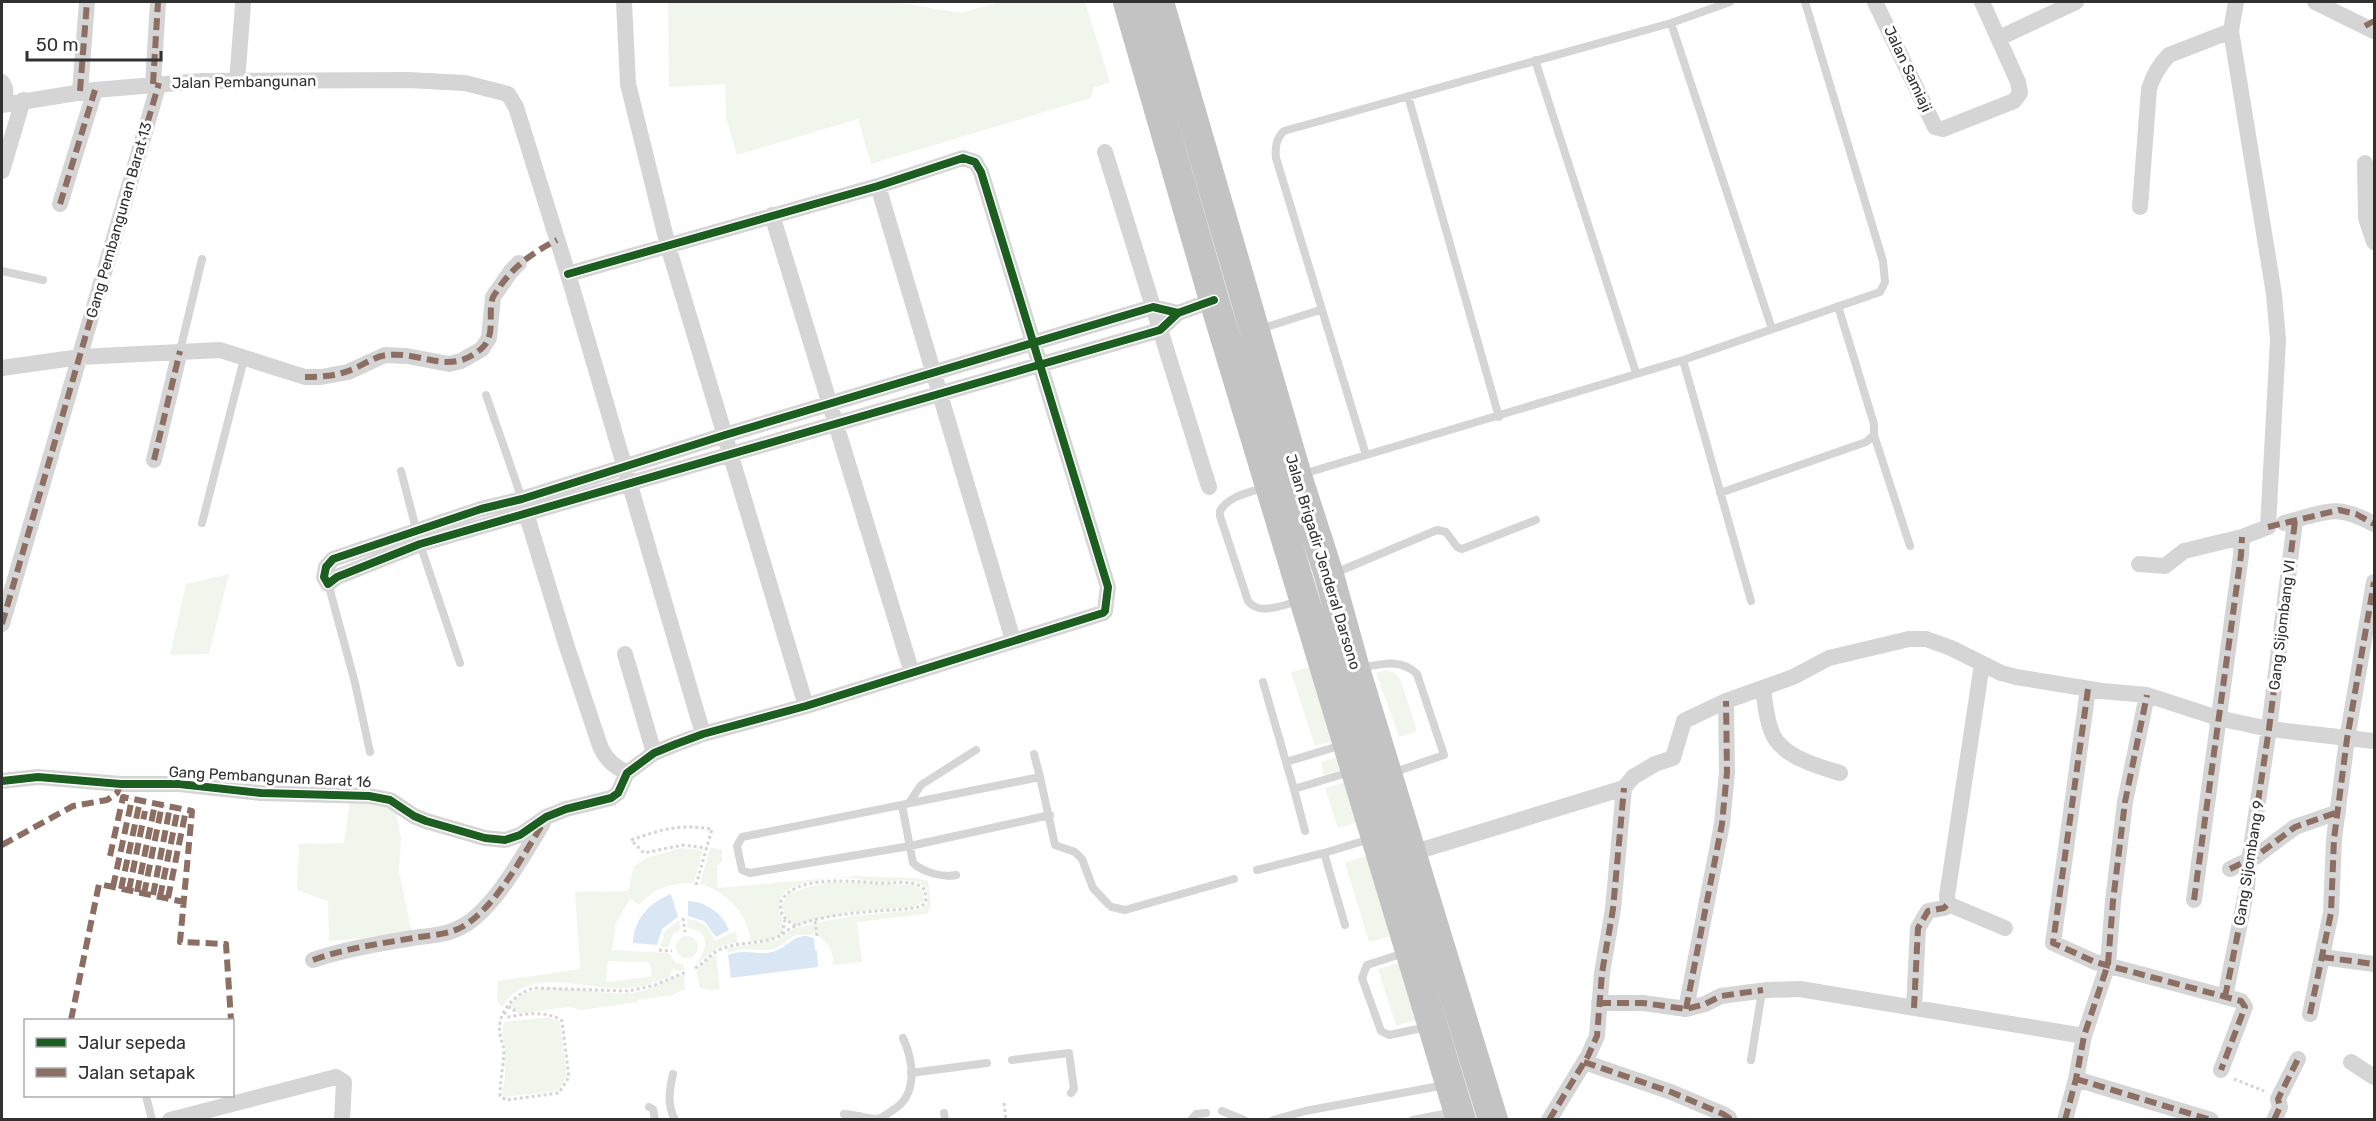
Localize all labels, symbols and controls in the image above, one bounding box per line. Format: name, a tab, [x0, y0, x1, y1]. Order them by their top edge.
street label: Jalan Samiaji	[1880, 23, 1936, 115]
scale bar	[27, 24, 160, 62]
text: 50 m	[36, 34, 79, 56]
street label: Jalan Pembangunan	[172, 72, 316, 92]
street label: Gang Pembangunan Barat 13	[82, 120, 156, 320]
street label: Jalan Brigadir Jenderal Darsono	[1282, 452, 1364, 672]
street label: Gang Sijombang VI	[2265, 559, 2299, 691]
street label: Gang Pembangunan Barat 16	[168, 763, 372, 791]
street label: Gang Sijombang 9	[2230, 799, 2268, 927]
legend	[24, 1019, 234, 1097]
text: Jalur sepeda	[78, 1032, 186, 1054]
text: Jalan setapak	[78, 1062, 196, 1084]

